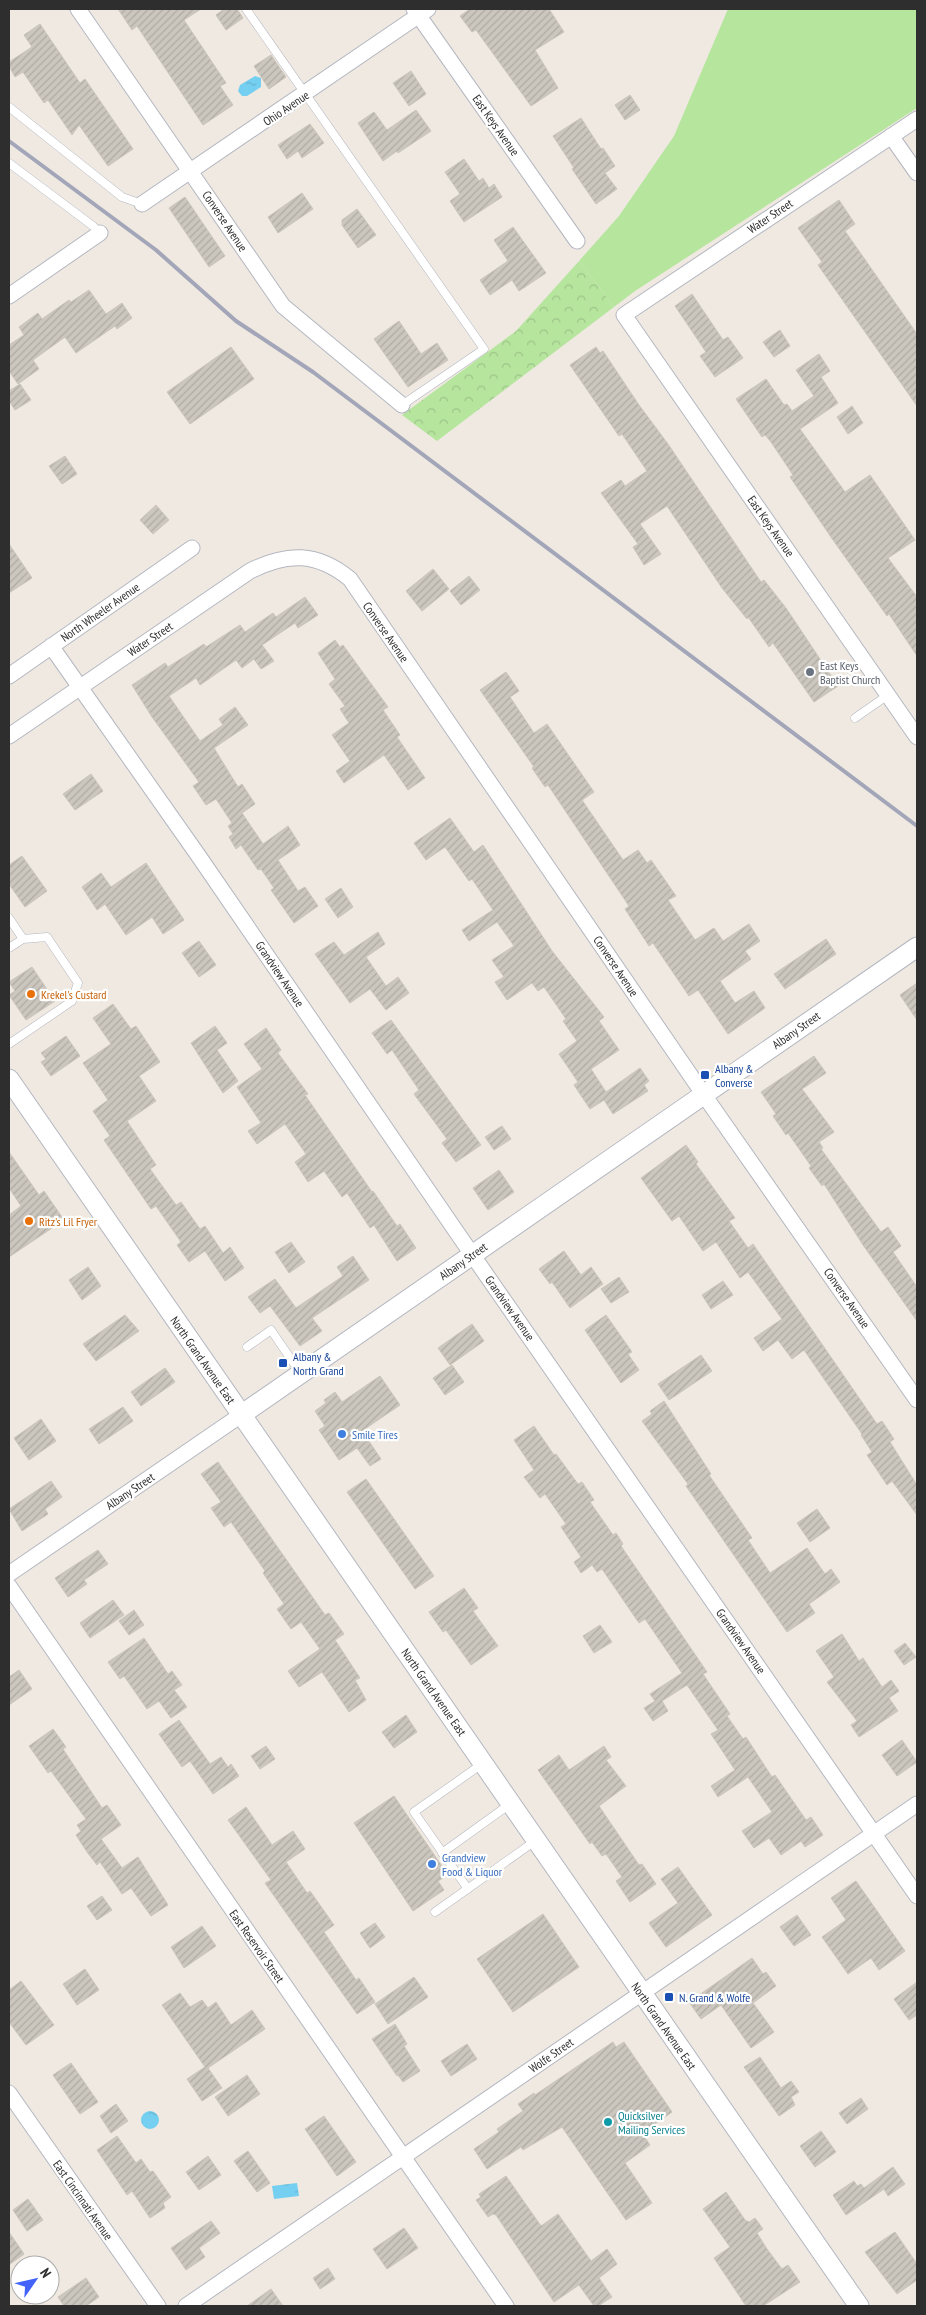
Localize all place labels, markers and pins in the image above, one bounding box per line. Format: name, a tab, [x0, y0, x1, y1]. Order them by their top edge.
place label: East Keys Baptist Church	[820, 658, 880, 687]
marker: East Keys Baptist Church	[804, 666, 816, 678]
place label: Krekel's Custard	[41, 987, 107, 1002]
marker: Krekel's Custard	[25, 988, 37, 1000]
place label: Albany & Converse	[715, 1061, 753, 1090]
marker: Albany & Converse	[699, 1069, 711, 1081]
place label: Ritz's Lil Fryer	[39, 1214, 98, 1229]
marker: Ritz's Lil Fryer	[23, 1215, 35, 1227]
place label: Albany & North Grand	[293, 1349, 344, 1378]
marker: Albany & North Grand	[277, 1357, 289, 1369]
place label: Smile Tires	[352, 1427, 398, 1442]
marker: Smile Tires	[336, 1428, 348, 1440]
place label: Grandview Food & Liquor	[442, 1850, 503, 1879]
marker: Grandview Food & Liquor	[426, 1858, 438, 1870]
place label: N. Grand & Wolfe	[679, 1990, 750, 2005]
marker: N. Grand & Wolfe	[663, 1991, 675, 2003]
place label: Quicksilver Mailing Services	[618, 2108, 685, 2137]
marker: Quicksilver Mailing Services	[602, 2116, 614, 2128]

